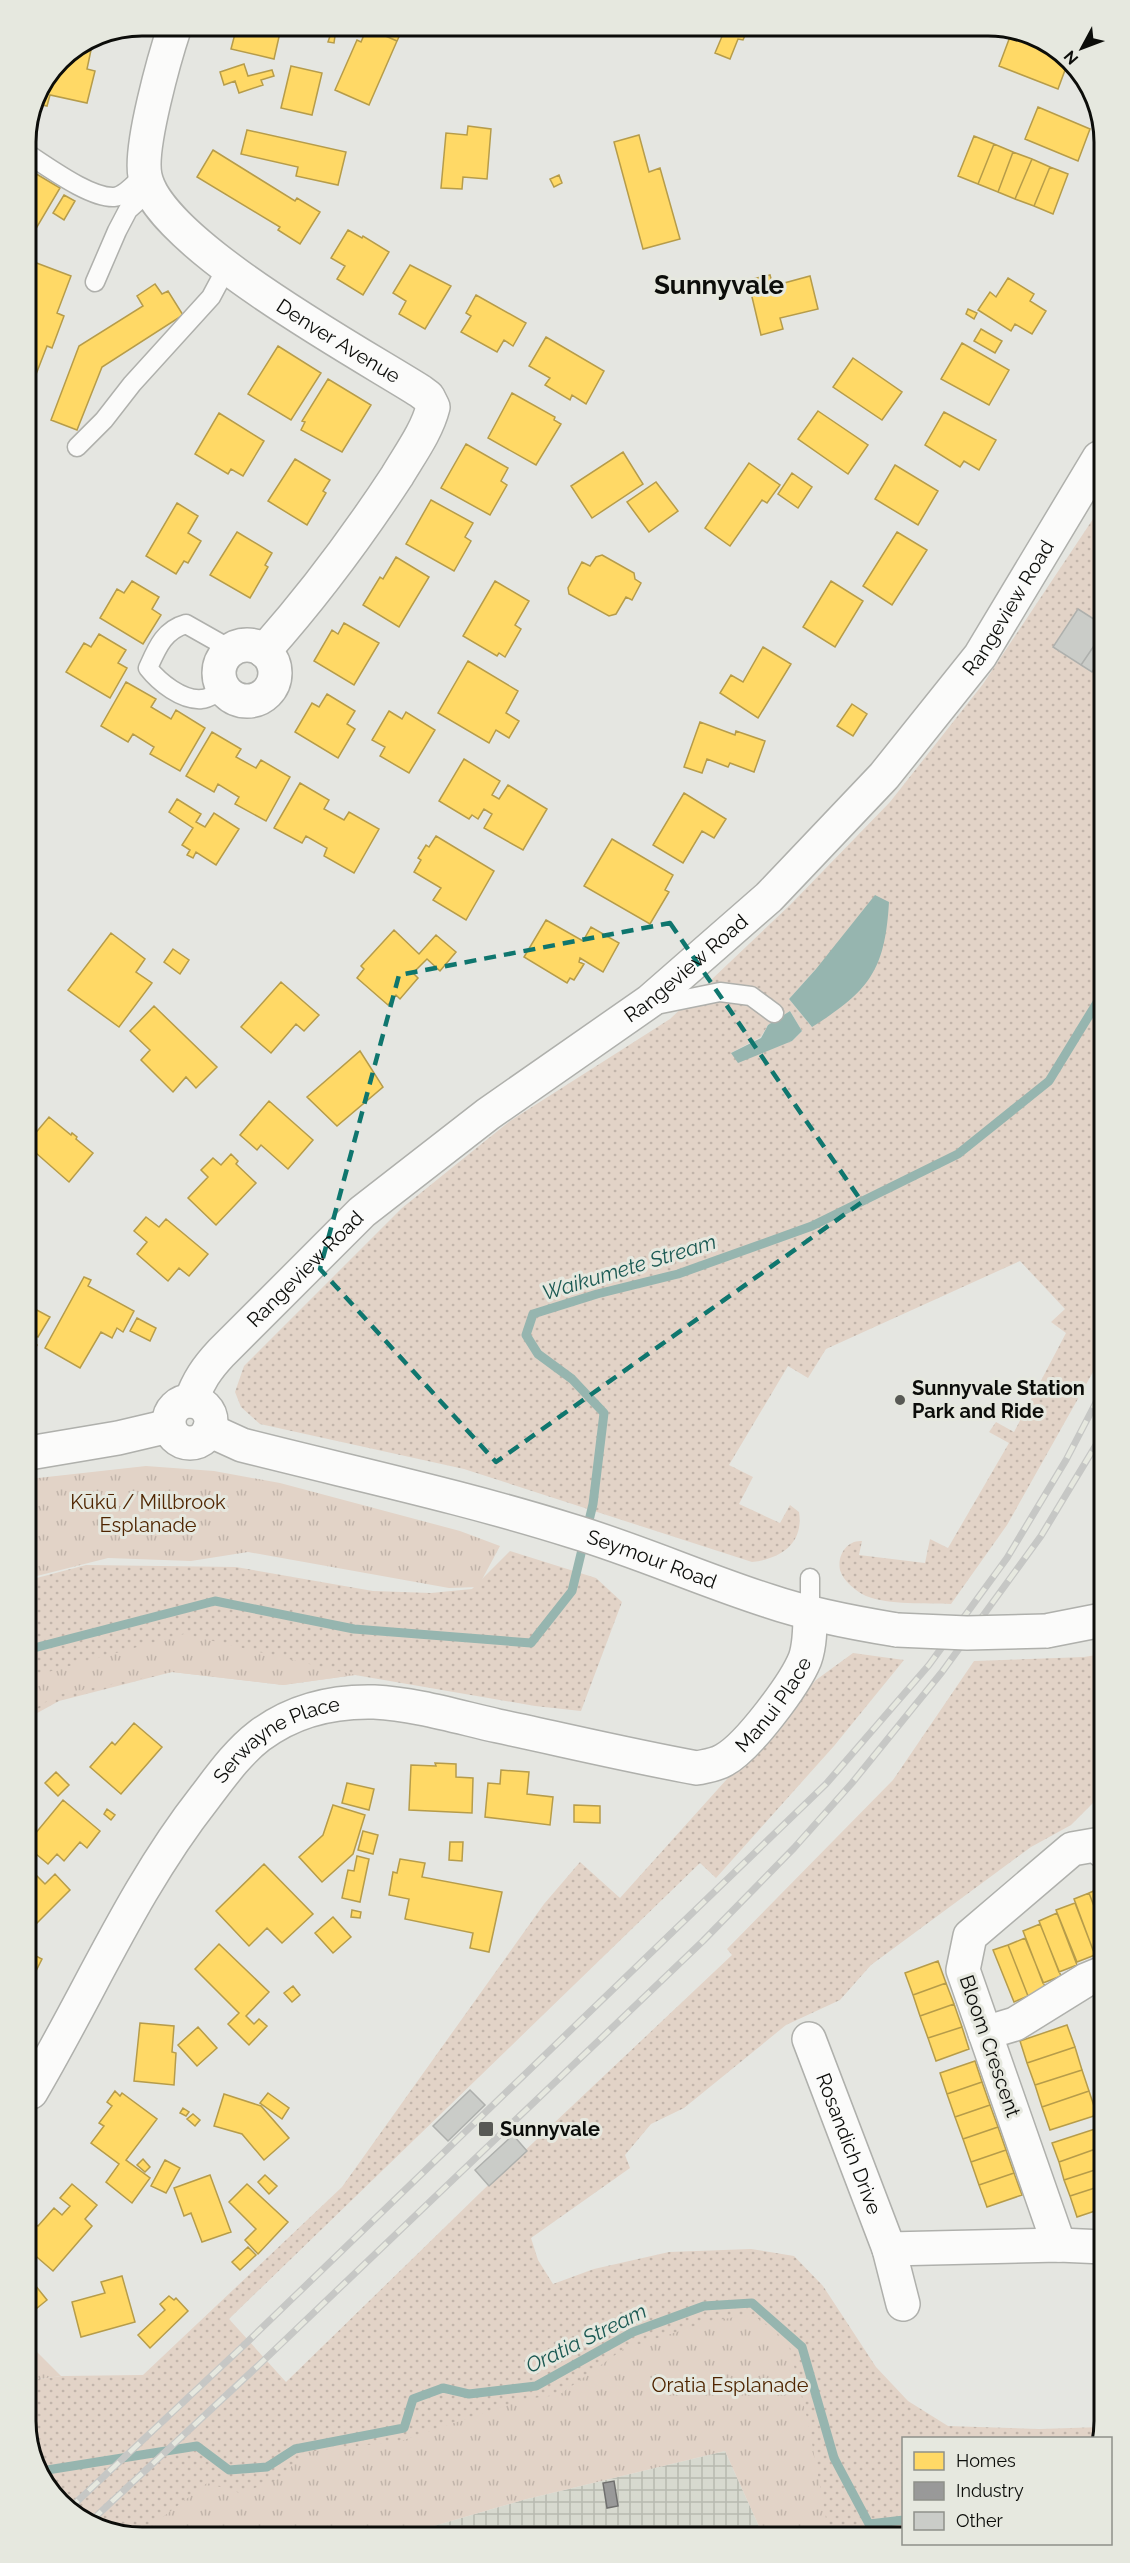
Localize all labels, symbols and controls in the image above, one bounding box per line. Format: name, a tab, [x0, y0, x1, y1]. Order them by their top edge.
north arrow	[1052, 18, 1112, 78]
text: N	[1060, 47, 1082, 68]
district label: Sunnyvale	[654, 270, 784, 300]
street label: Denver Avenue	[272, 294, 405, 388]
street label: Rangeview Road	[957, 536, 1059, 680]
street label: Rangeview Road	[619, 909, 753, 1027]
street label: Rangeview Road	[242, 1206, 368, 1332]
water label: Waikumete Stream	[539, 1229, 719, 1305]
place label: Sunnyvale Station Park and Ride	[912, 1376, 1085, 1423]
marker: Sunnyvale Station Park and Ride	[893, 1393, 907, 1407]
park label: Kūkū / Millbrook Esplanade	[70, 1490, 226, 1537]
street label: Seymour Road	[584, 1524, 720, 1594]
street label: Manui Place	[730, 1653, 816, 1757]
street label: Serwayne Place	[208, 1692, 342, 1788]
street label: Bloom Crescent	[954, 1972, 1026, 2121]
street label: Rosandich Drive	[811, 2070, 887, 2218]
place label: Sunnyvale	[500, 2117, 600, 2141]
marker: Sunnyvale	[477, 2120, 495, 2138]
water label: Oratia Stream	[521, 2298, 651, 2378]
park label: Oratia Esplanade	[651, 2373, 809, 2397]
legend	[902, 2437, 1112, 2545]
text: Homes	[956, 2450, 1016, 2471]
text: Industry	[956, 2480, 1024, 2501]
text: Other	[956, 2510, 1004, 2531]

